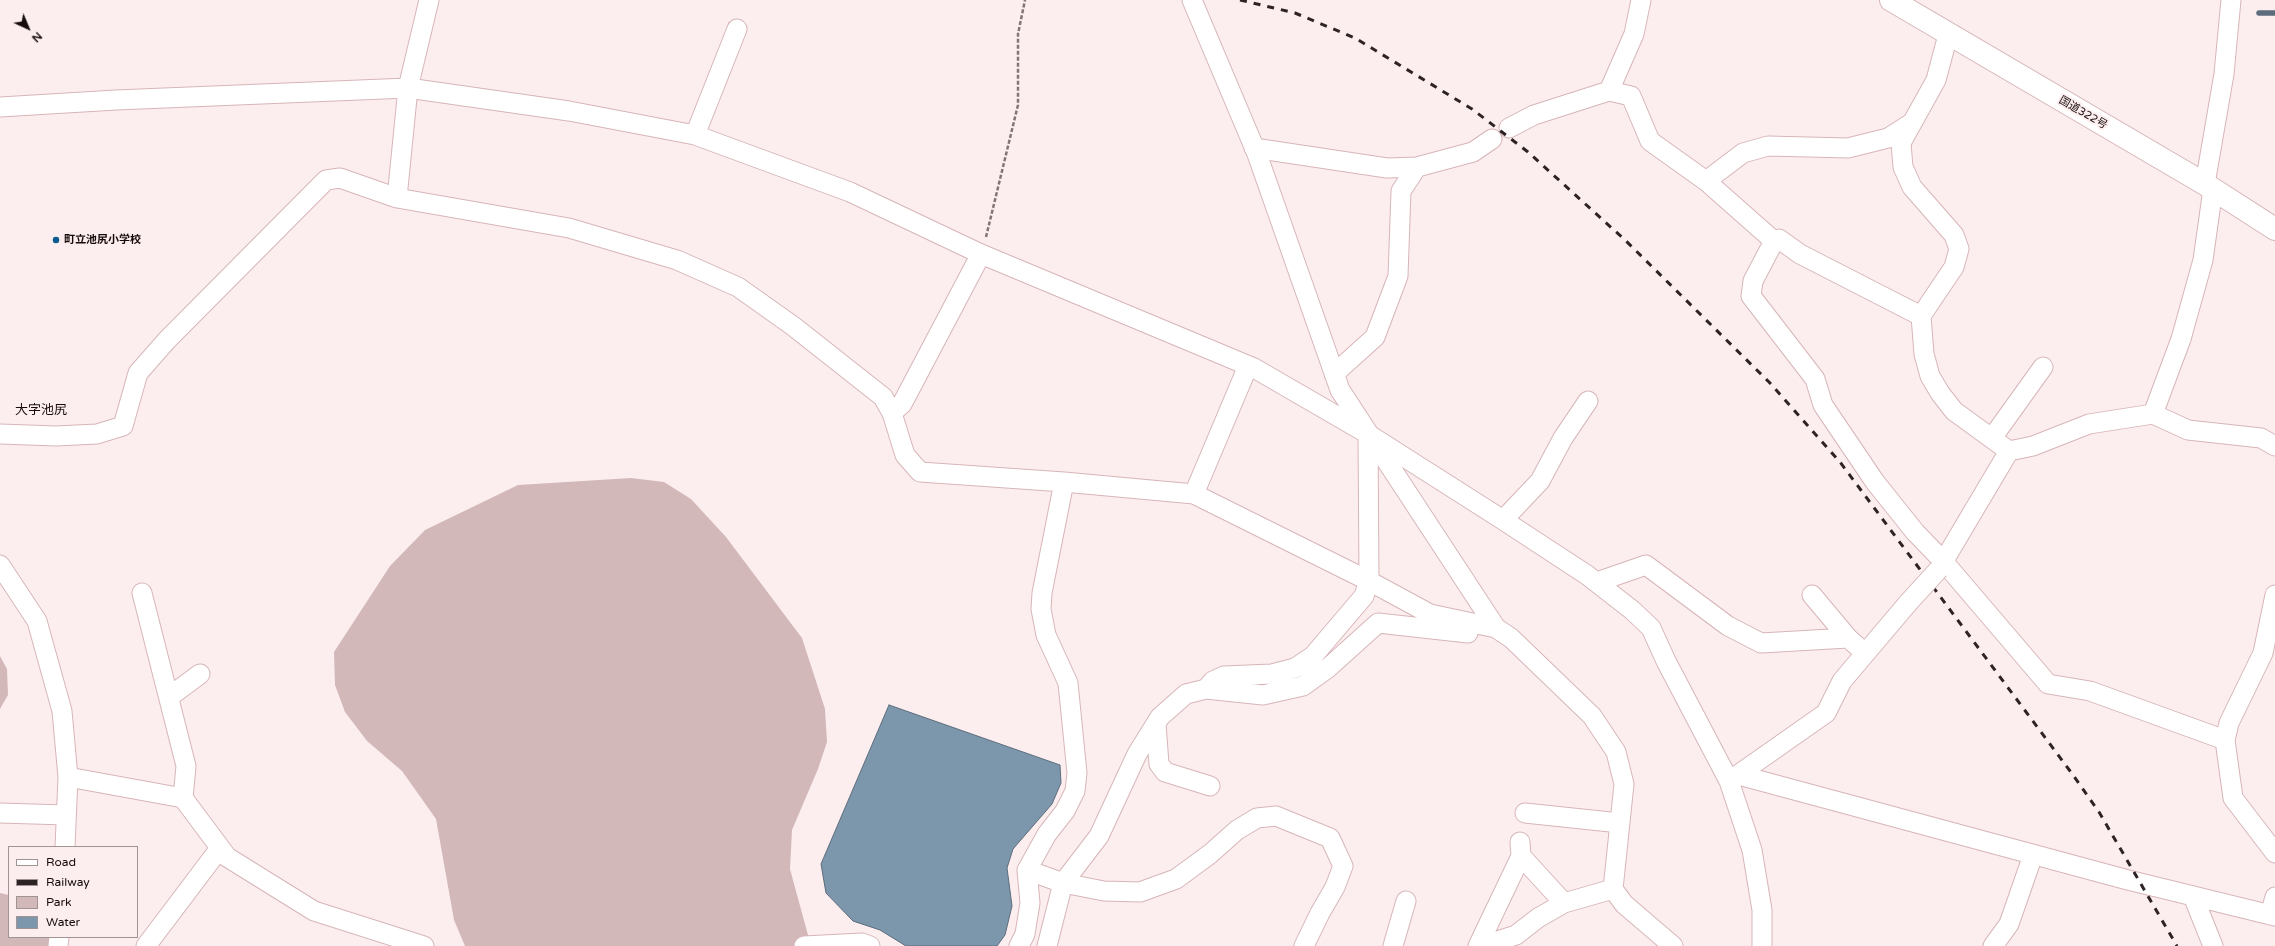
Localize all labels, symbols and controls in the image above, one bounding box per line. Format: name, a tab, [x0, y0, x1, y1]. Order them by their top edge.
north arrow	[8, 8, 48, 48]
text: N	[29, 29, 44, 45]
street label: 国道322号	[2056, 94, 2110, 132]
place label: 町立池尻小学校	[64, 233, 141, 247]
marker: 町立池尻小学校	[51, 235, 61, 245]
district label: 大字池尻	[15, 403, 67, 419]
legend	[8, 846, 138, 938]
text: Road	[46, 855, 76, 869]
text: Railway	[46, 875, 90, 889]
text: Park	[46, 895, 72, 909]
text: Water	[46, 915, 80, 929]

